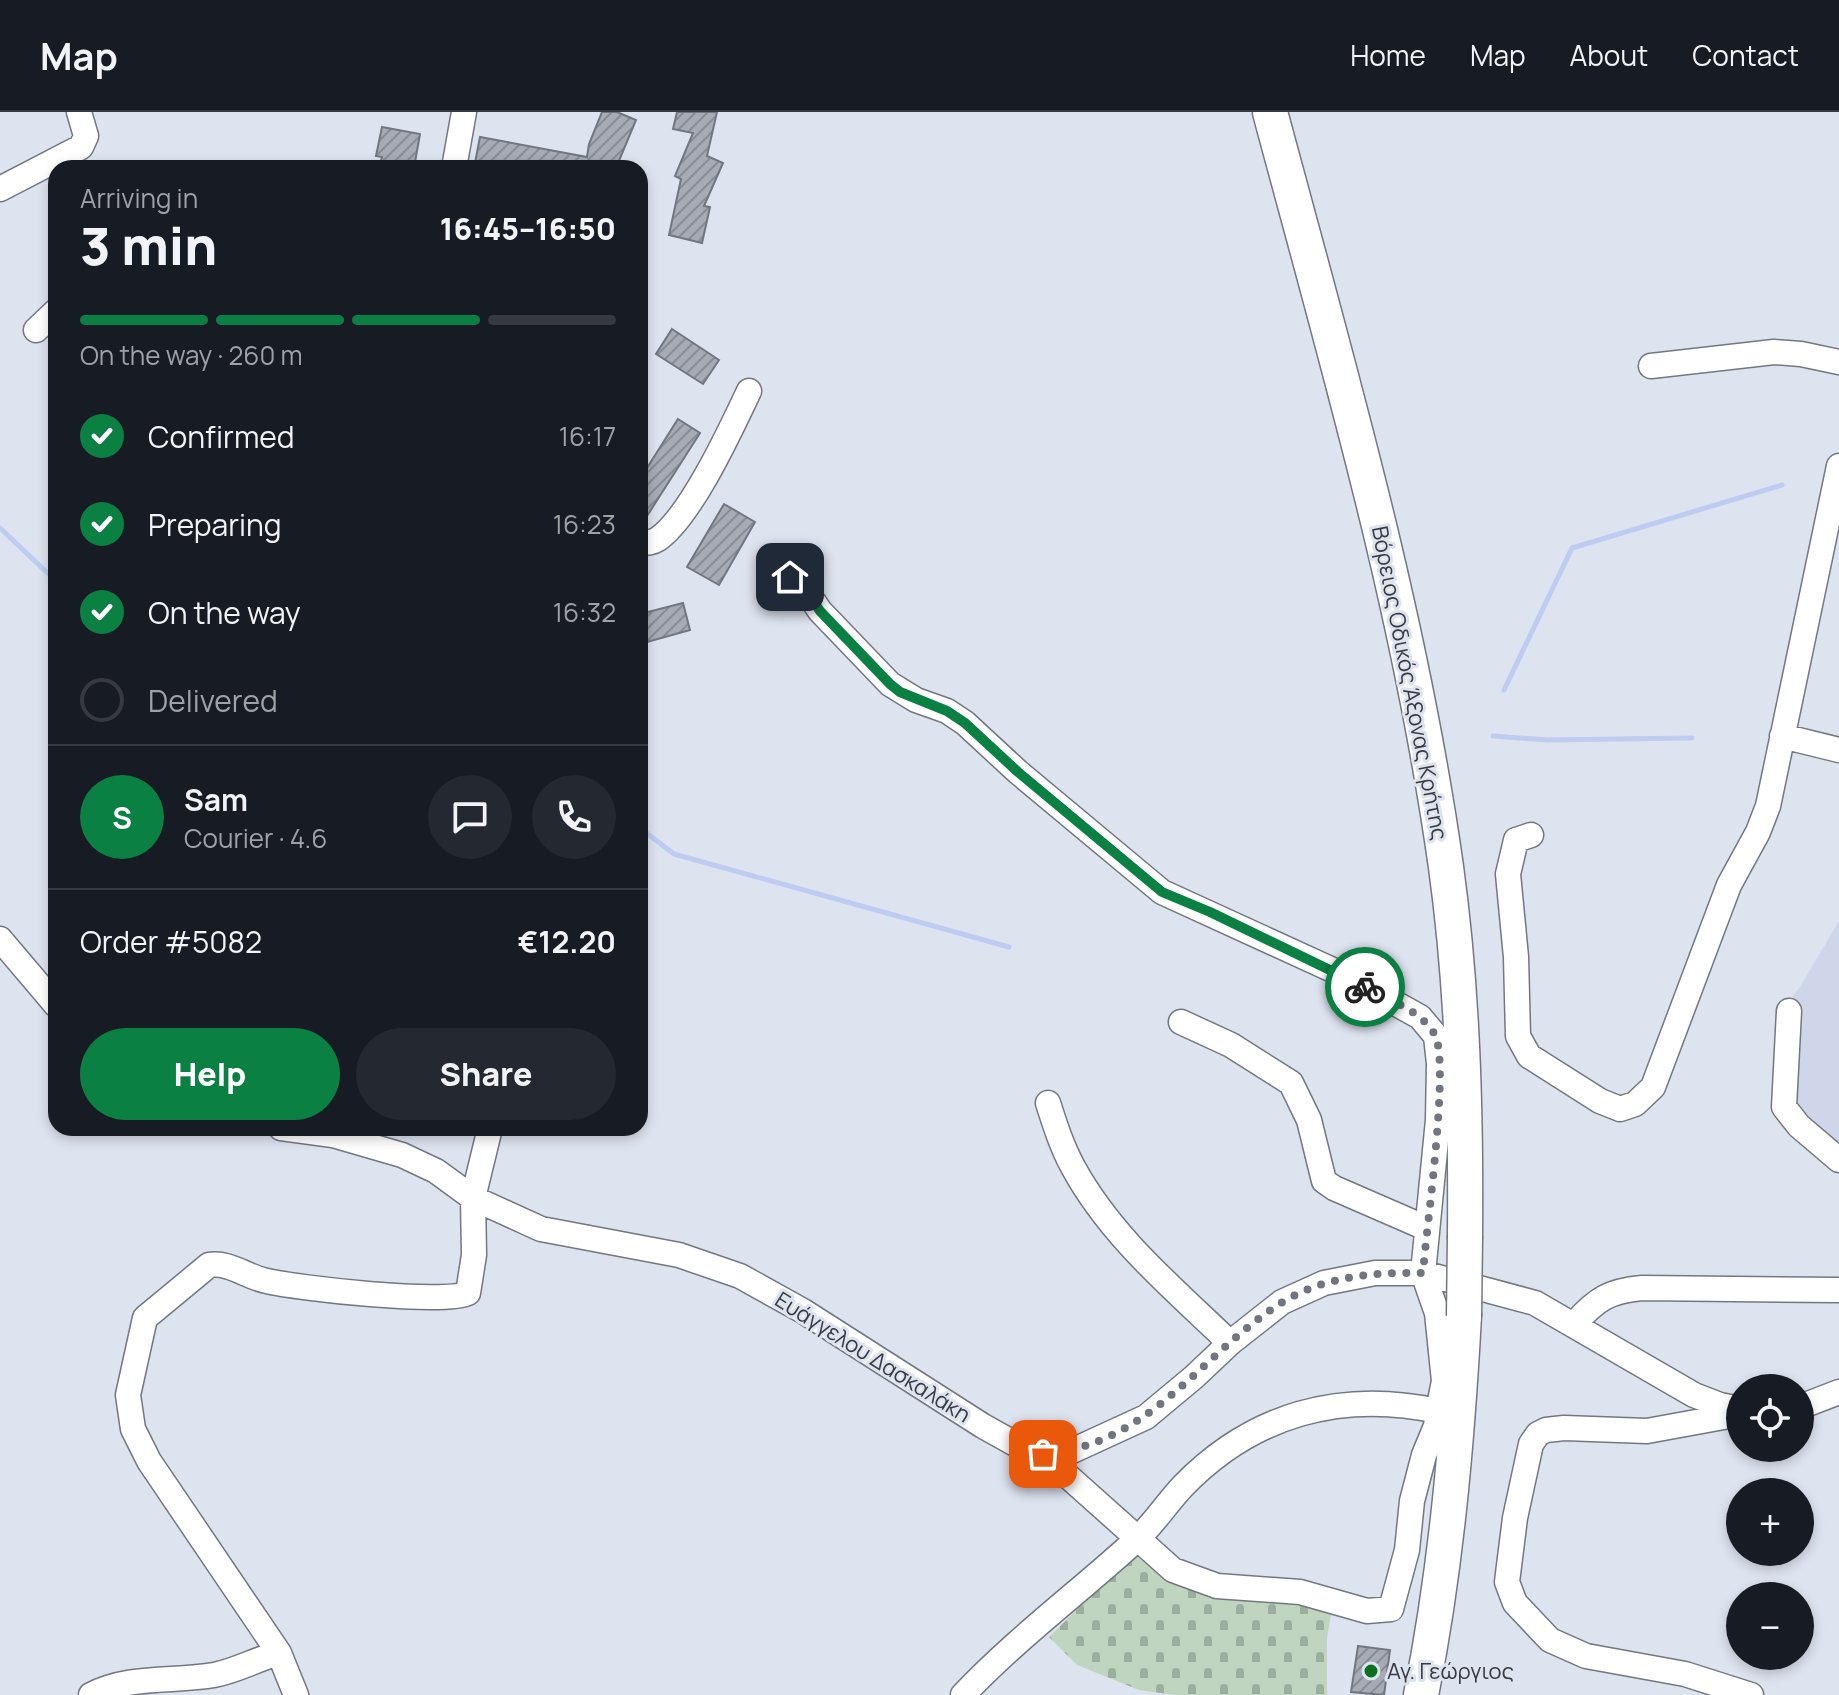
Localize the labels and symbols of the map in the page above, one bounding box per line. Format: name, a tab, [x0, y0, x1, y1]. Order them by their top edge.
street label: Βόρειος Οδικός Άξονας Κρήτης	[1365, 523, 1455, 843]
pin	[756, 543, 824, 611]
courier	[1325, 947, 1405, 1027]
street label: Ευάγγελου Δασκαλάκη	[769, 1285, 977, 1429]
pin	[1009, 1420, 1077, 1488]
place label: Αγ. Γεώργιος	[1387, 1656, 1514, 1686]
marker: Αγ. Γεώργιος	[1362, 1662, 1380, 1680]

